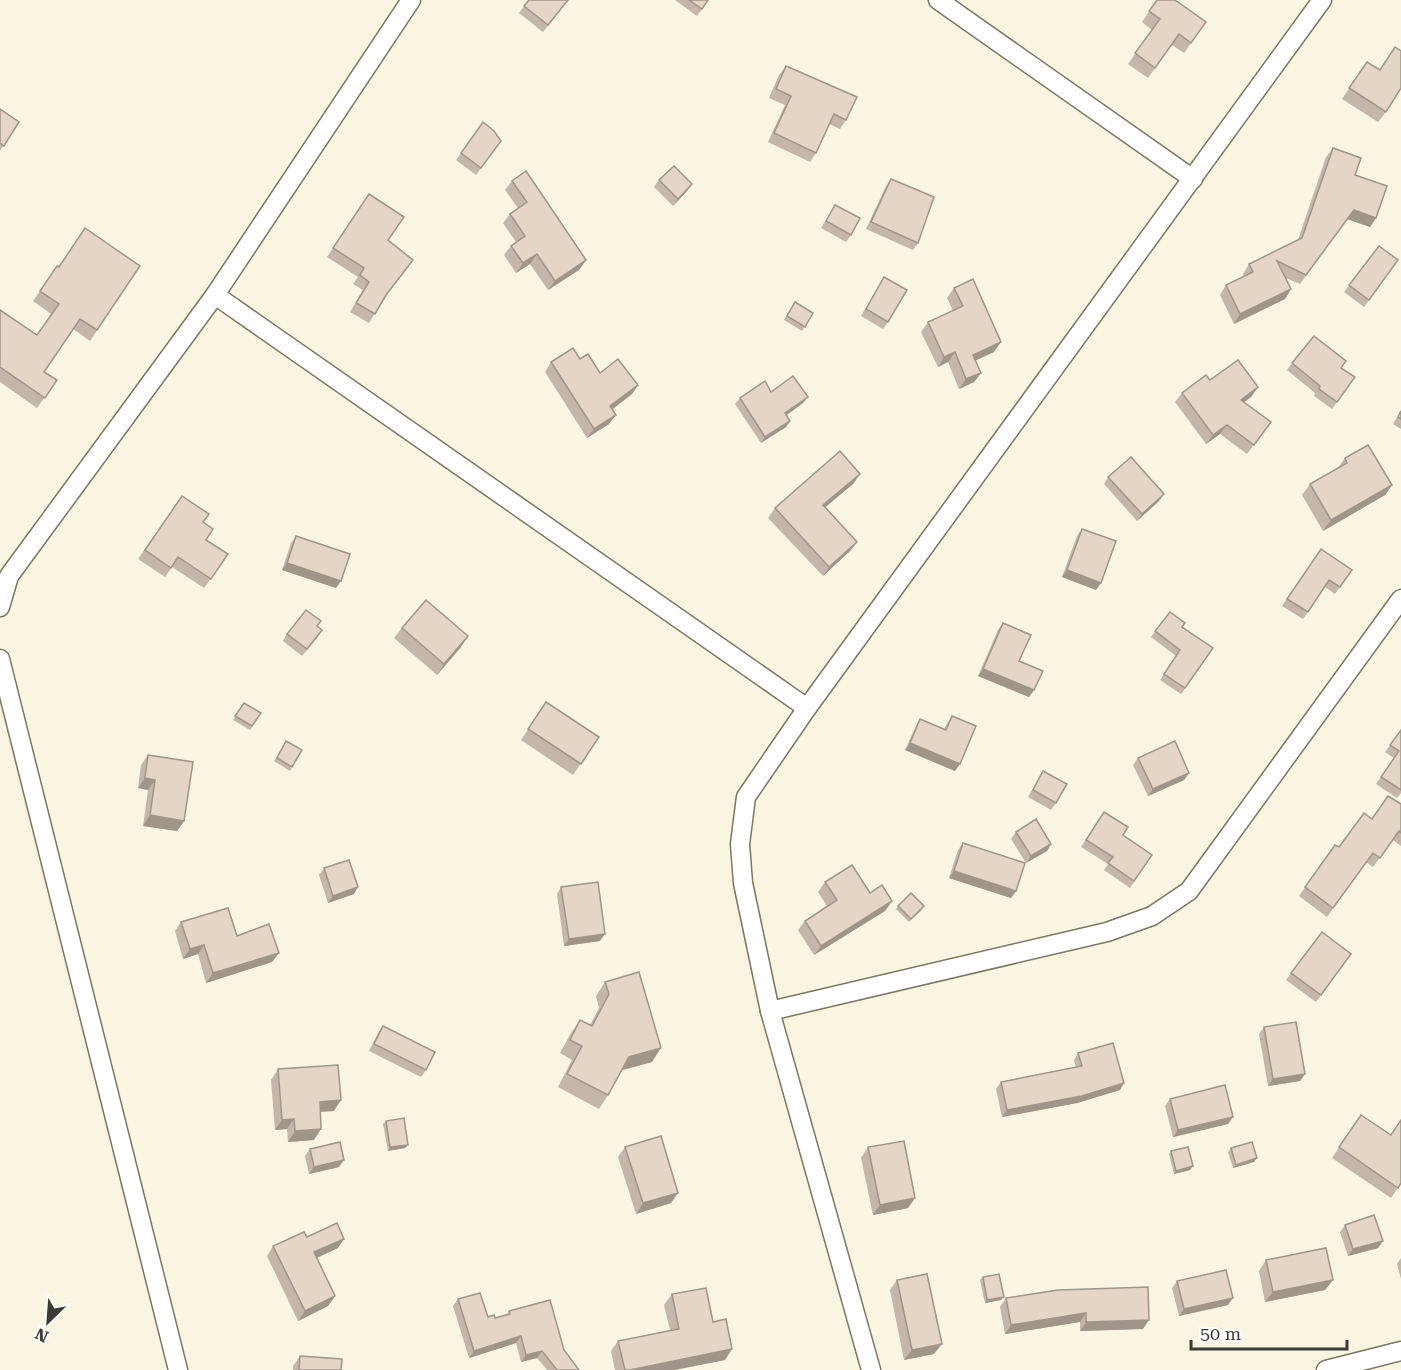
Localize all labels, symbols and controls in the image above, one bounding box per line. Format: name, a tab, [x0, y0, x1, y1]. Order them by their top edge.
north arrow	[18, 1292, 78, 1352]
scale bar	[1191, 1313, 1347, 1351]
text: 50 m	[1200, 1323, 1241, 1344]
text: N	[32, 1324, 51, 1346]

